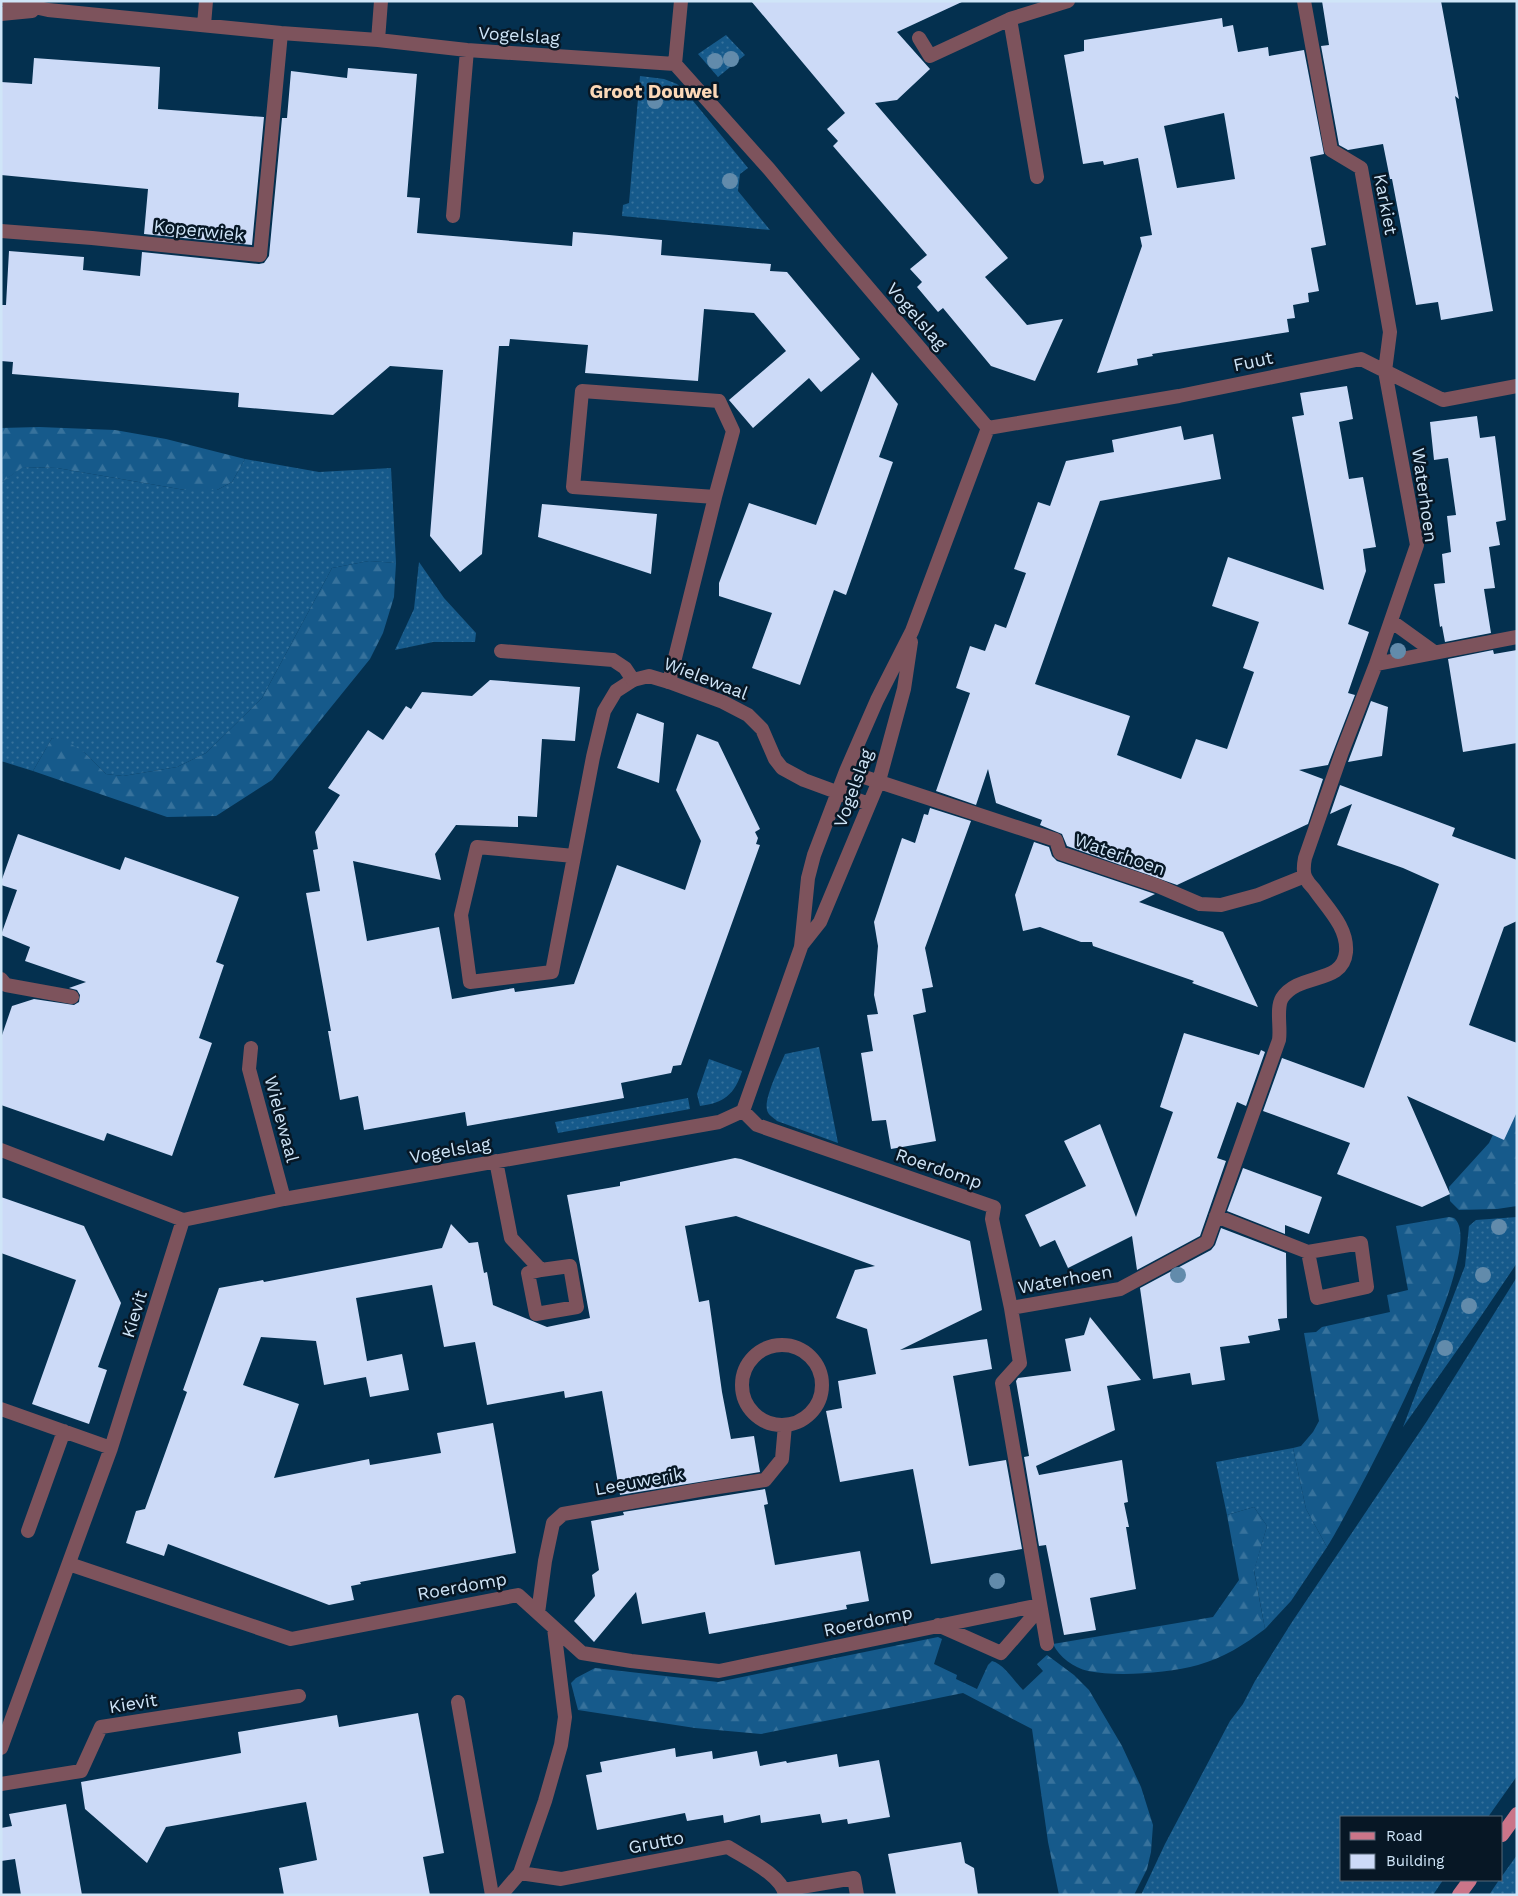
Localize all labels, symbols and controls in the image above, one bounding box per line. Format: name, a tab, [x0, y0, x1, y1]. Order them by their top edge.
street label: Vogelslag	[477, 22, 561, 48]
district label: Groot Douwel	[589, 80, 719, 103]
street label: Karkiet	[1370, 172, 1402, 237]
street label: Koperwiek	[153, 215, 245, 245]
street label: Vogelslag	[882, 278, 952, 354]
street label: Fuut	[1231, 346, 1275, 375]
street label: Waterhoen	[1408, 446, 1442, 544]
street label: Wielewaal	[661, 652, 752, 704]
street label: Vogelslag	[829, 746, 877, 830]
street label: Waterhoen	[1072, 829, 1168, 879]
street label: Wielewaal	[260, 1073, 304, 1165]
street label: Vogelslag	[408, 1132, 493, 1167]
street label: Roerdomp	[893, 1143, 985, 1193]
street label: Waterhoen	[1016, 1260, 1114, 1298]
street label: Kievit	[117, 1287, 151, 1340]
street label: Leeuwerik	[593, 1463, 685, 1499]
street label: Roerdomp	[416, 1568, 508, 1604]
street label: Roerdomp	[822, 1601, 914, 1641]
street label: Kievit	[107, 1689, 159, 1717]
legend	[1340, 1816, 1503, 1881]
street label: Grutto	[626, 1826, 686, 1858]
text: Road	[1386, 1827, 1423, 1845]
text: Building	[1386, 1852, 1444, 1870]

